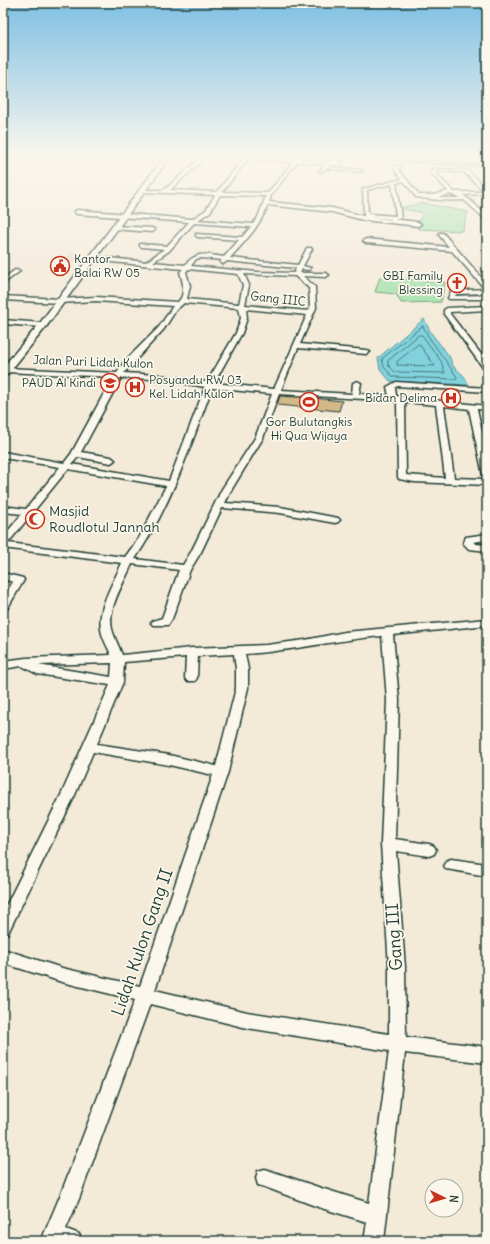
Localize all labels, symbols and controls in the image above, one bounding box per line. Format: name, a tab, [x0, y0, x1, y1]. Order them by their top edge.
place label: Kantor Balai RW 05	[74, 251, 140, 280]
public building icon: Kantor Balai RW 05	[49, 255, 71, 277]
place label: GBI Family Blessing	[383, 268, 443, 297]
church icon: GBI Family Blessing	[446, 272, 468, 294]
street label: Gang IIIC	[250, 288, 306, 309]
street label: Jalan Puri Lidah Kulon	[33, 352, 154, 371]
school or university icon: PAUD Al Kindi	[99, 372, 121, 394]
place label: Posyandu RW 03 Kel. Lidah Kulon	[149, 372, 242, 401]
place label: PAUD Al Kindi	[22, 375, 96, 390]
hospital icon: Posyandu RW 03 Kel. Lidah Kulon	[124, 376, 146, 398]
hospital icon: Bidan Delima	[440, 387, 462, 409]
place label: Bidan Delima	[365, 390, 437, 405]
sports icon: Gor Bulutangkis Hi Qua Wijaya	[298, 391, 320, 413]
place label: Gor Bulutangkis Hi Qua Wijaya	[266, 414, 352, 443]
place label: Masjid Roudlotul Jannah	[49, 502, 160, 536]
mosque icon: Masjid Roudlotul Jannah	[24, 508, 46, 530]
street label: Lidah Kulon Gang II	[106, 865, 178, 1019]
street label: Gang III	[381, 903, 407, 971]
north arrow	[424, 1178, 464, 1218]
text: N	[447, 1194, 461, 1203]

